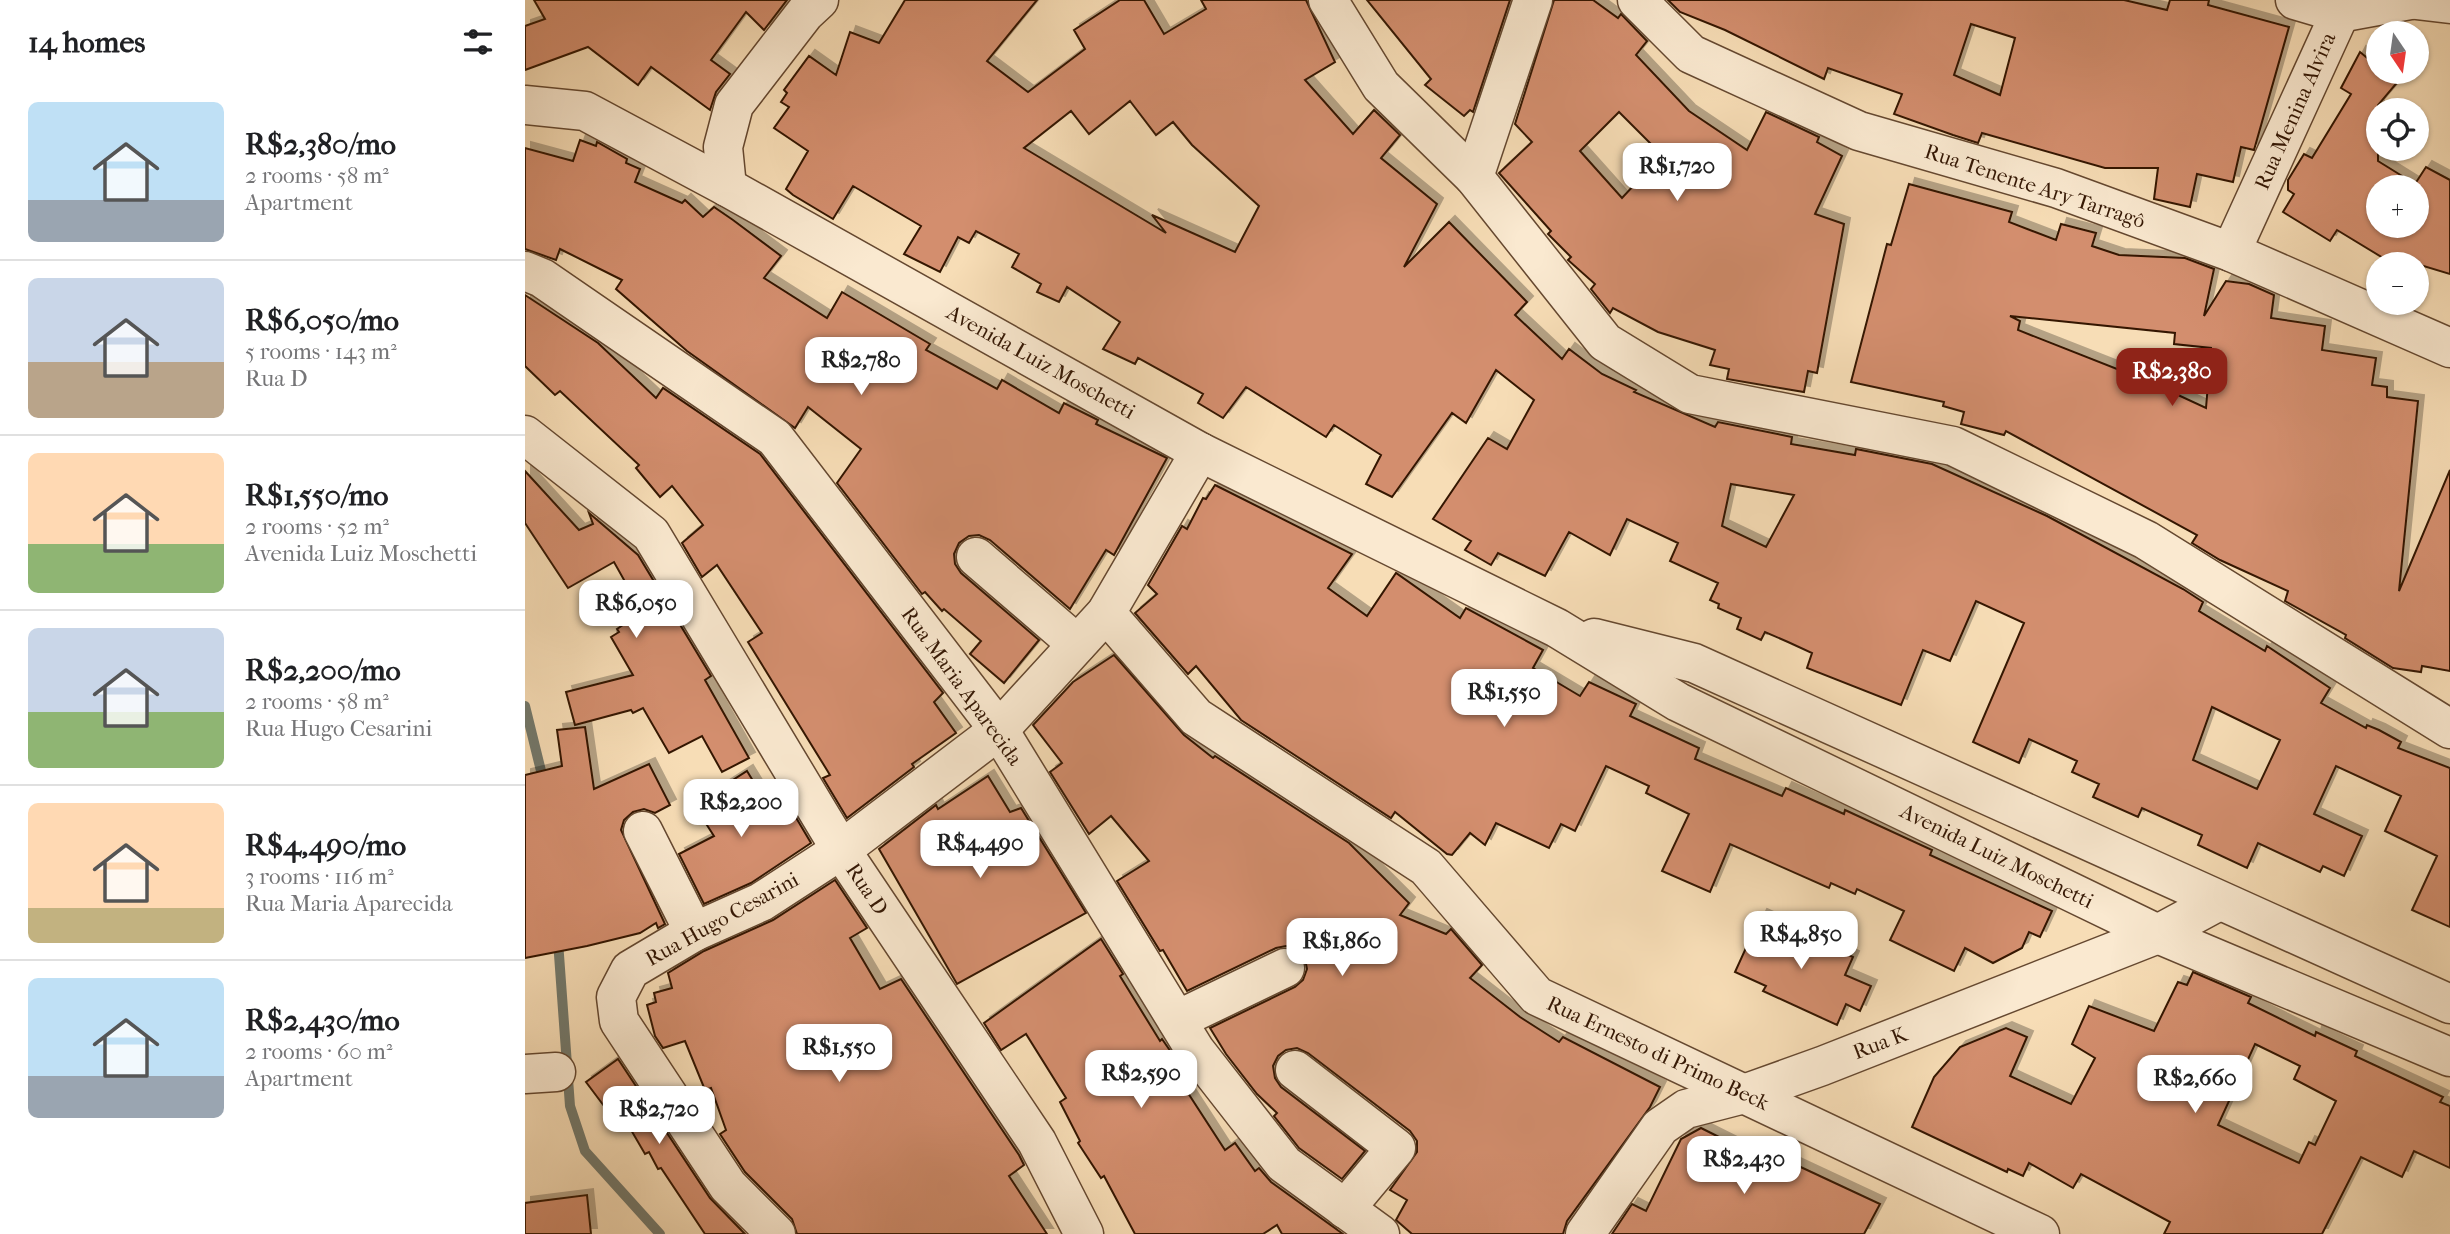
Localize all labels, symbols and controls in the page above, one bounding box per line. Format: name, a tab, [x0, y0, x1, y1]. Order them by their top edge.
north arrow	[2366, 21, 2429, 84]
map controls	[2366, 21, 2429, 315]
icon: filters	[459, 23, 497, 61]
text: 14 homes	[28, 25, 145, 60]
street label: Rua Menina Alvira	[2250, 28, 2341, 193]
button: locate	[2366, 98, 2429, 161]
text: R$2,380/mo	[245, 127, 396, 162]
icon: home	[84, 130, 168, 214]
street label: Rua Tenente Ary Tarragô	[1922, 139, 2148, 233]
pin: R$1,720	[1612, 144, 1742, 203]
text: R$1,720	[1639, 152, 1715, 179]
text: 2 rooms · 58 m²	[245, 162, 389, 189]
button: +	[2366, 175, 2429, 238]
text: Apartment	[245, 189, 353, 216]
button: −	[2366, 252, 2429, 315]
street label: Avenida Luiz Moschetti	[942, 300, 1139, 424]
text: R$6,050/mo	[245, 303, 399, 338]
icon: home	[84, 306, 168, 390]
text: 5 rooms · 143 m²	[245, 338, 397, 365]
pin: R$2,780	[796, 338, 926, 397]
text: R$2,780	[821, 346, 901, 373]
pin: R$2,380	[2107, 348, 2237, 408]
text: R$2,380	[2132, 357, 2212, 384]
text: Rua D	[245, 365, 307, 392]
text: R$1,550/mo	[245, 478, 389, 513]
icon: home	[84, 481, 168, 565]
text: 2 rooms · 52 m²	[245, 513, 389, 540]
text: Avenida Luiz Moschetti	[245, 540, 477, 567]
pin: R$6,050	[571, 580, 701, 640]
text: R$6,050	[595, 589, 677, 616]
street label: Rua Maria Aparecida	[897, 602, 1028, 770]
text: R$2,200/mo	[245, 653, 401, 688]
icon: home	[84, 656, 168, 740]
pin: R$1,550	[1439, 670, 1569, 729]
text: R$1,550	[1467, 678, 1541, 705]
text: 2 rooms · 58 m²	[245, 688, 389, 715]
text: Rua Hugo Cesarini	[245, 715, 432, 742]
pin: R$2,200	[676, 780, 806, 839]
text: R$2,200	[699, 788, 783, 815]
street label: Avenida Luiz Moschetti	[1896, 798, 2097, 913]
pin: R$4,490	[915, 820, 1045, 880]
text: R$4,490/mo	[245, 828, 406, 863]
text: R$4,490	[936, 829, 1024, 856]
icon: home	[84, 831, 168, 915]
street label: Rua D	[841, 859, 893, 919]
text: 3 rooms · 116 m²	[245, 863, 394, 890]
street label: Rua Hugo Cesarini	[641, 867, 803, 971]
text: Rua Maria Aparecida	[245, 890, 453, 917]
pin: R$4,850	[1736, 912, 1866, 971]
pin: R$1,860	[1277, 918, 1407, 978]
text: R$4,850	[1760, 920, 1842, 947]
text: R$1,860	[1303, 927, 1382, 954]
street label: Rua Ernesto di Primo Beck	[1543, 991, 1773, 1115]
text: R$2,430/mo	[245, 1003, 400, 1038]
icon: home	[84, 1006, 168, 1090]
street label: Rua K	[1849, 1021, 1912, 1064]
pin: R$1,550	[774, 1024, 904, 1084]
text: R$1,550	[802, 1033, 876, 1060]
text: 2 rooms · 60 m²	[245, 1038, 392, 1065]
pin: R$2,590	[1076, 1050, 1206, 1110]
pin: R$2,660	[2130, 1056, 2260, 1115]
text: R$2,590	[1101, 1059, 1181, 1086]
text: R$2,660	[2153, 1064, 2237, 1091]
text: Apartment	[245, 1065, 353, 1092]
pin: R$2,720	[594, 1086, 724, 1146]
text: R$2,720	[619, 1095, 699, 1122]
pin: R$2,430	[1679, 1136, 1809, 1196]
text: R$2,430	[1703, 1145, 1785, 1172]

